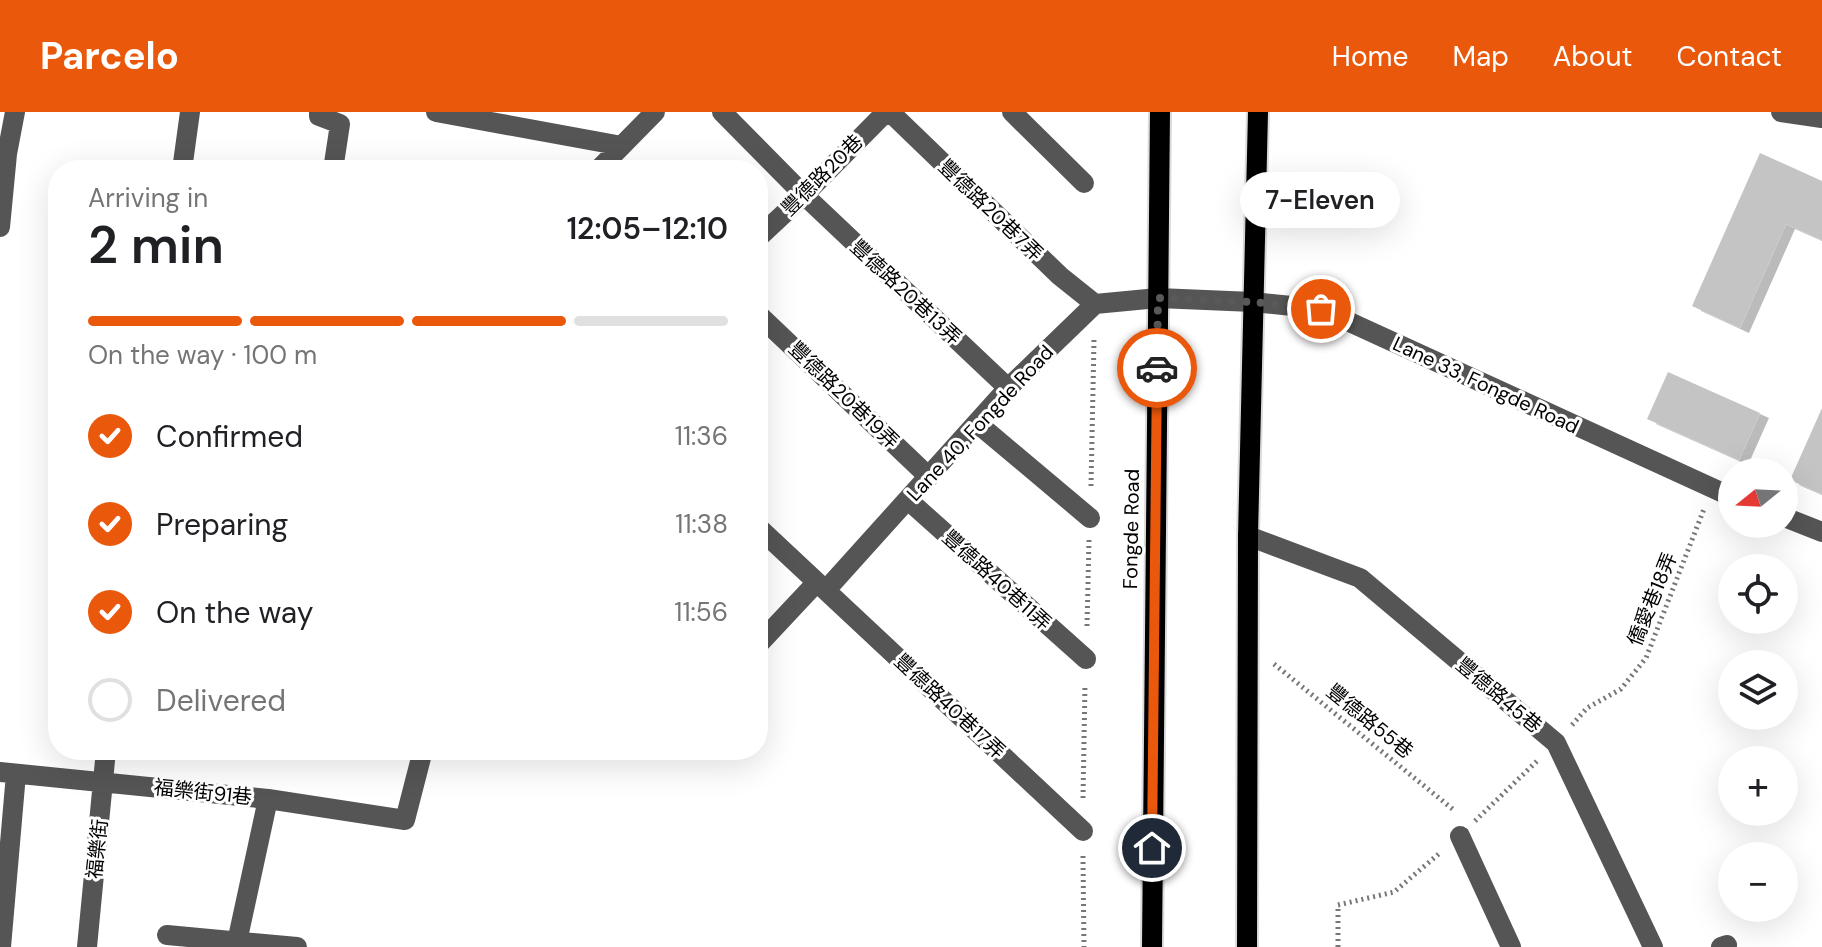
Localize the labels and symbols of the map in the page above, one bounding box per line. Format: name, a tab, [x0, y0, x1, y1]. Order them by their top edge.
street label: 豐德路20巷	[776, 129, 868, 221]
street label: 豐德路20巷7弄	[933, 154, 1049, 266]
callout: 7-Eleven	[1241, 173, 1401, 229]
street label: 豐德路20巷13弄	[845, 234, 967, 350]
pin	[1287, 275, 1355, 343]
courier	[1117, 328, 1197, 408]
street label: Lane 33, Fongde Road	[1389, 330, 1583, 440]
street label: 豐德路20巷19弄	[783, 336, 905, 454]
street label: Lane 40, Fongde Road	[901, 340, 1059, 506]
north arrow	[1718, 458, 1798, 538]
street label: Fongde Road	[1117, 469, 1145, 589]
street label: 豐德路40巷11弄	[937, 524, 1057, 636]
street label: 僑愛巷18弄	[1622, 549, 1682, 649]
street label: 豐德路40巷17弄	[889, 648, 1011, 764]
street label: 豐德路45巷	[1451, 652, 1547, 738]
street label: 豐德路55巷	[1321, 678, 1419, 764]
street label: 福樂街91巷	[153, 774, 253, 810]
pin	[1118, 814, 1186, 882]
street label: 福樂街	[81, 818, 113, 880]

